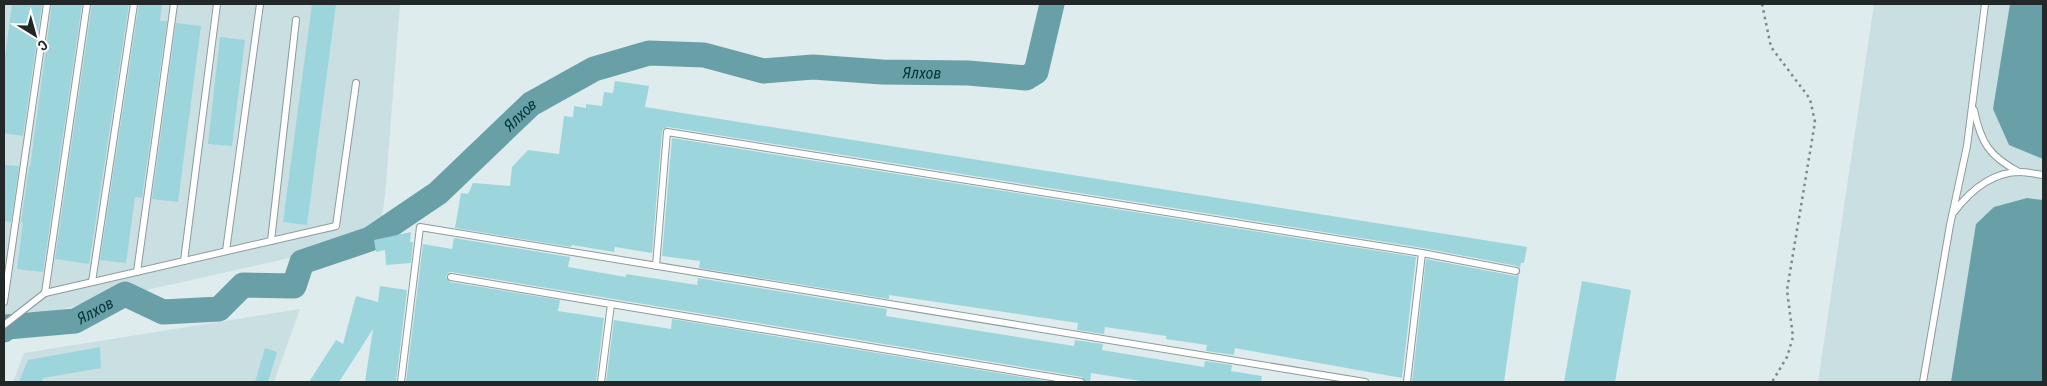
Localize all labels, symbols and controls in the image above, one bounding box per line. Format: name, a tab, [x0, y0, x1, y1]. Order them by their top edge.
north arrow	[10, 10, 60, 60]
text: С	[35, 37, 51, 54]
water label: Ялхов	[901, 63, 942, 83]
water label: Ялхов	[499, 94, 540, 136]
water label: Ялхов	[73, 293, 117, 329]

